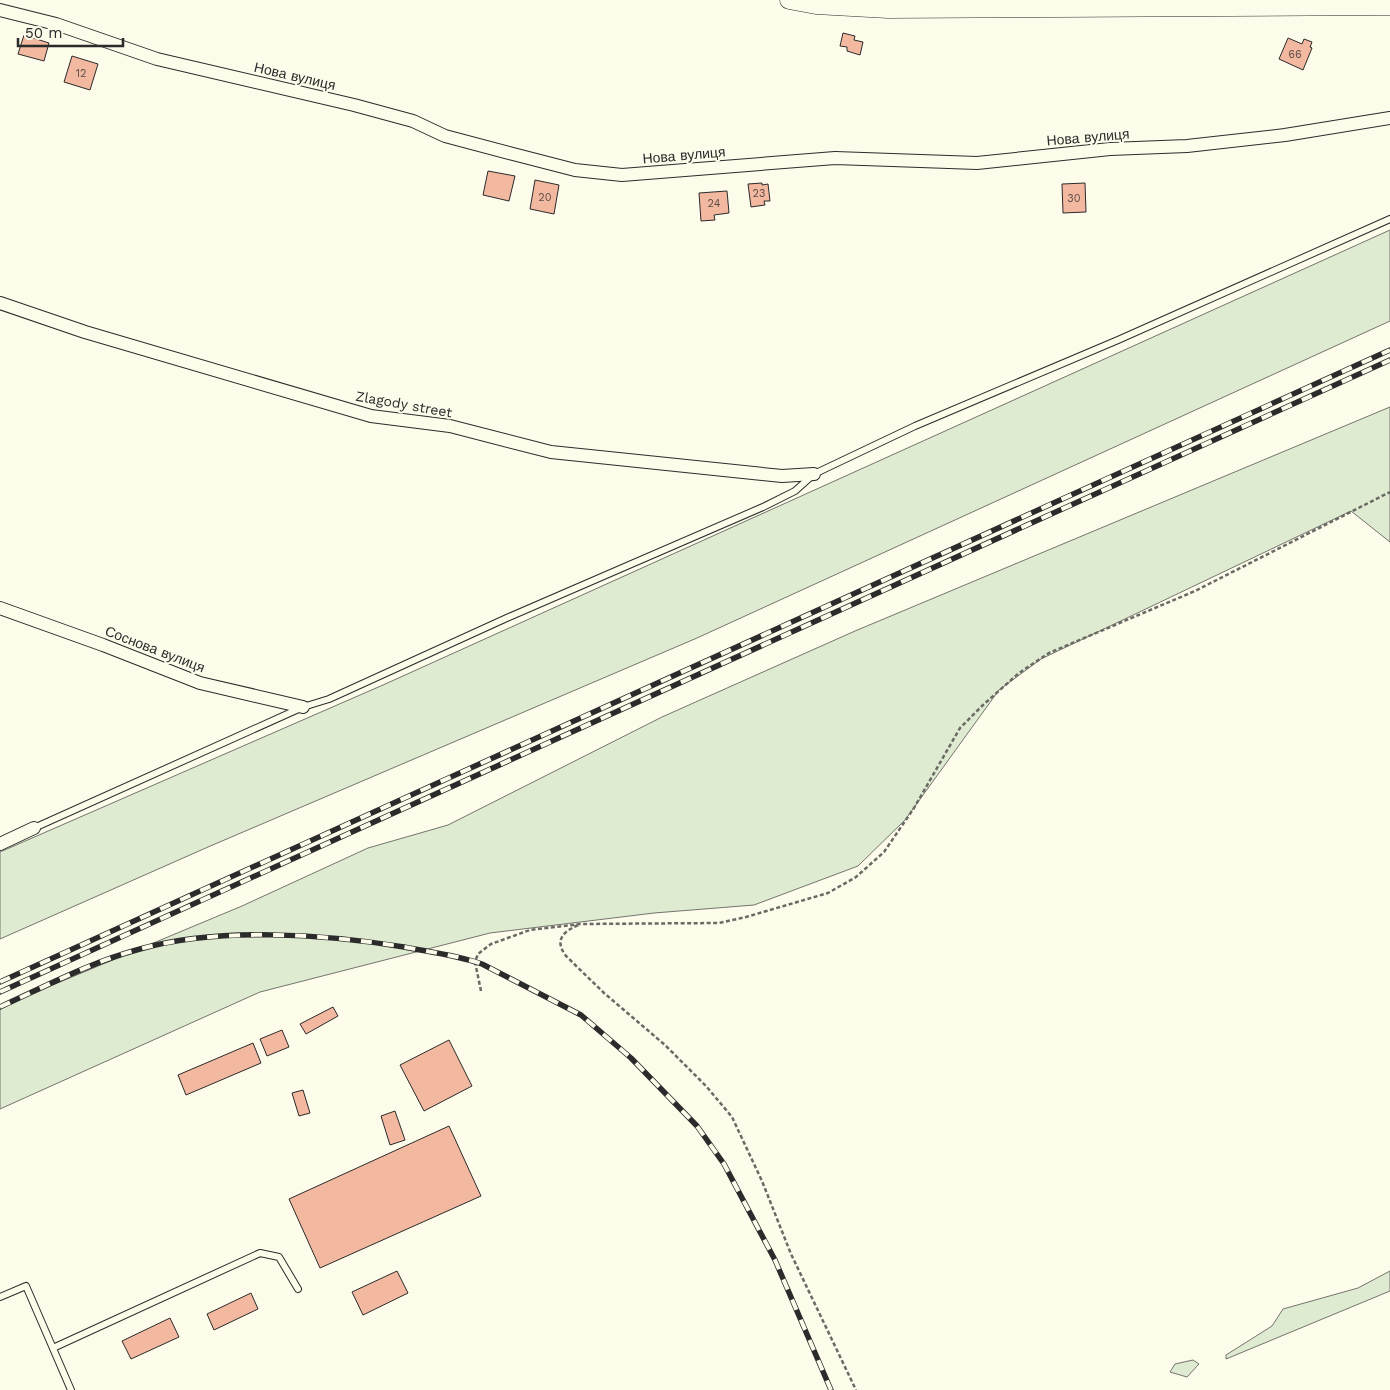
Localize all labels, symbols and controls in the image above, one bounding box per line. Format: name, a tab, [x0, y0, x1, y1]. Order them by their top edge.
scale bar	[18, 15, 122, 47]
text: 50 m	[25, 24, 62, 42]
house number: 66	[1288, 48, 1302, 61]
street label: Нова вулиця	[253, 59, 337, 93]
house number: 12	[76, 67, 86, 80]
street label: Нова вулиця	[1046, 125, 1130, 149]
street label: Нова вулиця	[642, 143, 726, 167]
house number: 23	[753, 187, 765, 200]
house number: 20	[538, 191, 552, 204]
house number: 30	[1067, 192, 1081, 205]
house number: 24	[708, 197, 721, 210]
street label: Zlagody street	[354, 388, 454, 420]
street label: Соснова вулиця	[103, 623, 207, 675]

